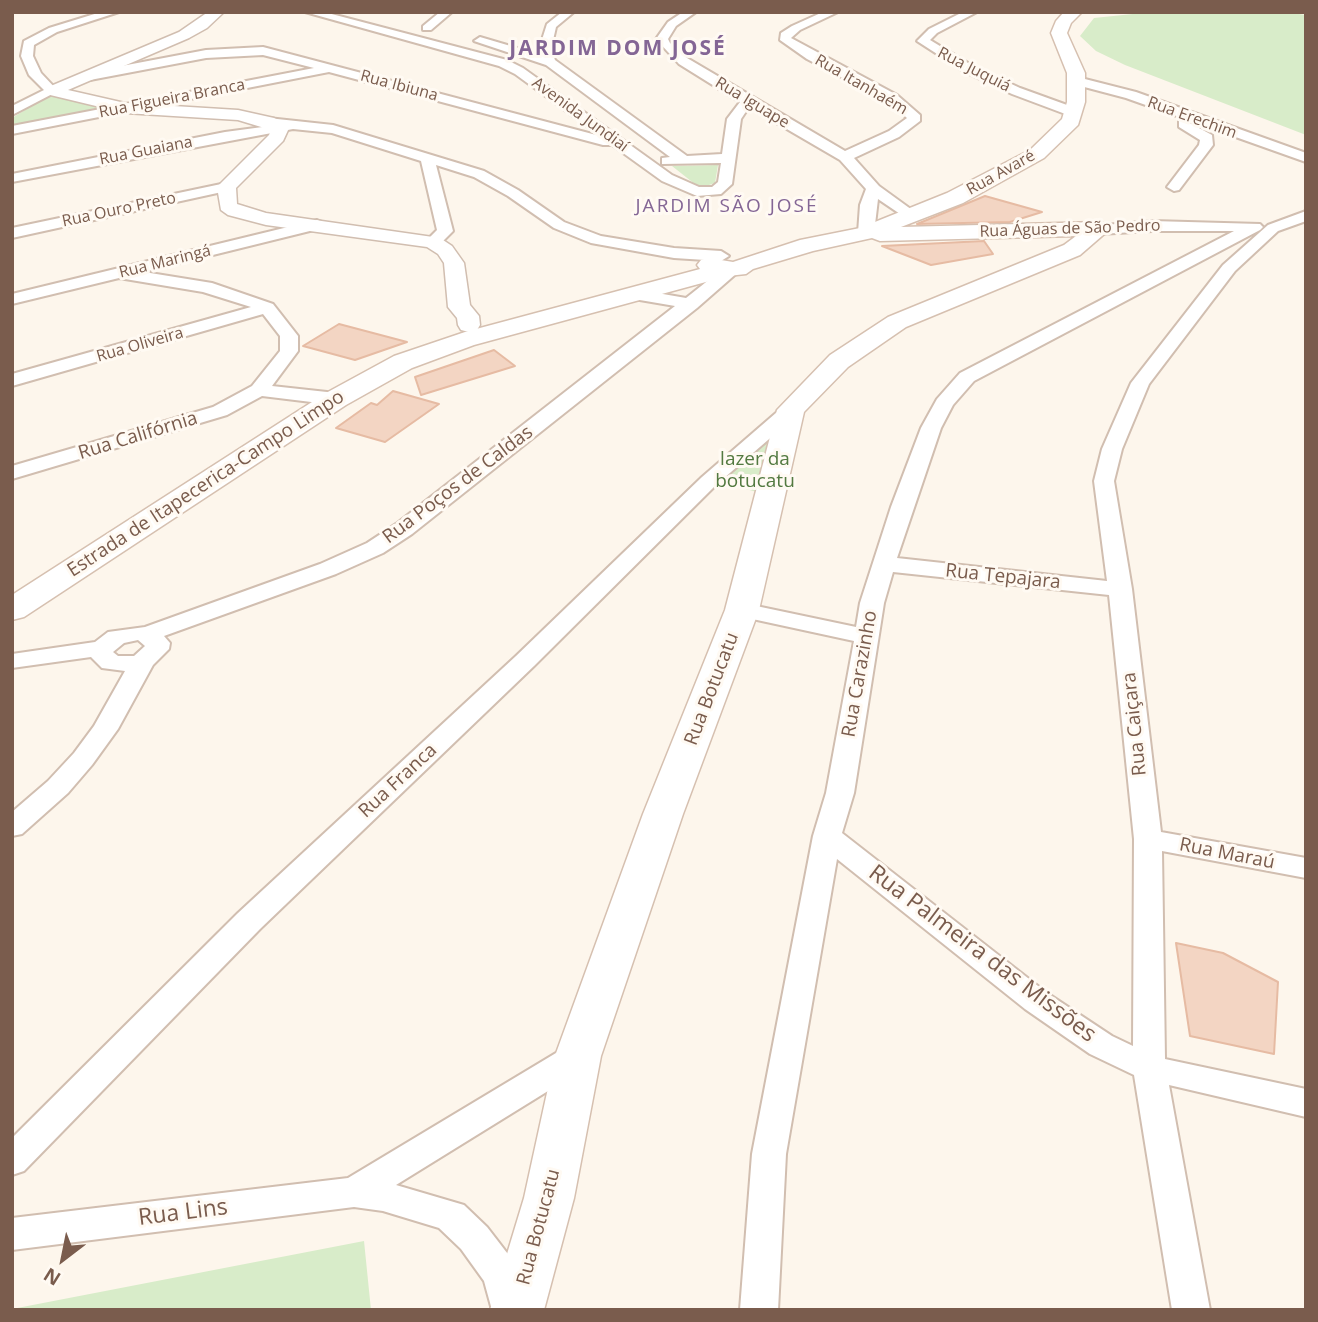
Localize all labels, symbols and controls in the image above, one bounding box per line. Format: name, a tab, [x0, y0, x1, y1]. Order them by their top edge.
district label: JARDIM DOM JOSÉ	[511, 36, 725, 62]
street label: Rua Juquiá	[934, 43, 1014, 97]
street label: Rua Itanhaém	[811, 51, 911, 119]
street label: Rua Ibiuna	[358, 66, 440, 106]
street label: Rua Iguape	[711, 73, 793, 133]
street label: Avenida Jundiaí	[528, 74, 632, 156]
street label: Rua Figueira Branca	[97, 75, 247, 123]
street label: Rua Erechim	[1145, 93, 1239, 143]
street label: Rua Guaiana	[98, 133, 194, 169]
street label: Rua Avaré	[963, 146, 1039, 200]
street label: Rua Ouro Preto	[60, 189, 178, 231]
district label: JARDIM SÃO JOSÉ	[637, 196, 817, 218]
street label: Rua Águas de São Pedro	[979, 216, 1161, 242]
street label: Rua Maringá	[117, 241, 213, 283]
street label: Rua Oliveira	[94, 323, 186, 367]
street label: Estrada de Itapecerica-Campo Limpo	[63, 386, 349, 582]
street label: Rua Califórnia	[76, 407, 200, 465]
street label: Rua Poços de Caldas	[378, 421, 538, 549]
park label: lazer da botucatu	[715, 449, 795, 493]
street label: Rua Tepajara	[944, 560, 1062, 594]
street label: Rua Carazinho	[838, 609, 882, 739]
street label: Rua Botucatu	[680, 629, 744, 749]
street label: Rua Caiçara	[1118, 671, 1152, 777]
street label: Rua Franca	[354, 739, 442, 823]
street label: Rua Maraú	[1177, 834, 1277, 874]
street label: Rua Palmeira das Missões	[863, 859, 1101, 1049]
street label: Rua Botucatu	[513, 1167, 565, 1287]
street label: Rua Lins	[137, 1194, 229, 1232]
north arrow	[28, 1224, 98, 1294]
text: N	[38, 1262, 65, 1292]

